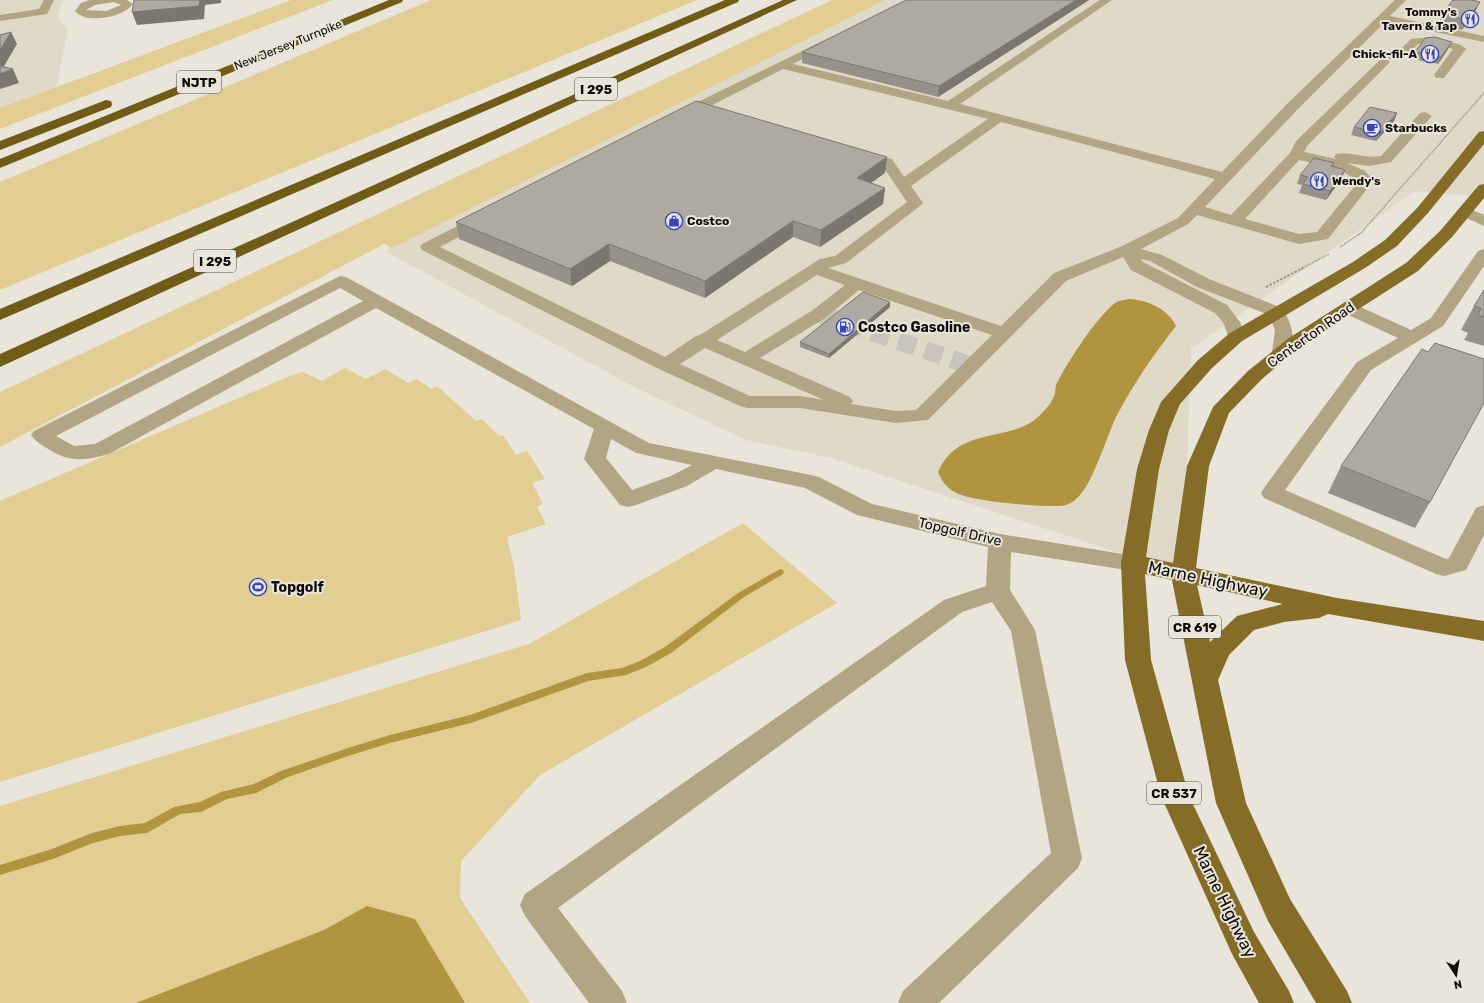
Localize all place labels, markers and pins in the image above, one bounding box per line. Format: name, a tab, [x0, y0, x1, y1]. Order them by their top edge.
place label: Tommy's Tavern & Tap	[1382, 5, 1457, 33]
restaurant icon: Tommy's Tavern & Tap	[1460, 9, 1480, 29]
restaurant icon: Chick-fil-A	[1420, 44, 1440, 64]
place label: Chick-fil-A	[1352, 47, 1417, 61]
cafe icon: Starbucks	[1362, 118, 1382, 138]
place label: Starbucks	[1385, 121, 1447, 135]
restaurant icon: Wendy's	[1309, 171, 1329, 191]
place label: Wendy's	[1332, 174, 1381, 188]
shop icon: Costco	[664, 211, 684, 231]
place label: Costco	[687, 214, 729, 228]
fuel station icon: Costco Gasoline	[835, 317, 855, 337]
place label: Costco Gasoline	[858, 319, 970, 336]
sports icon: Topgolf	[248, 577, 268, 597]
place label: Topgolf	[271, 579, 324, 596]

